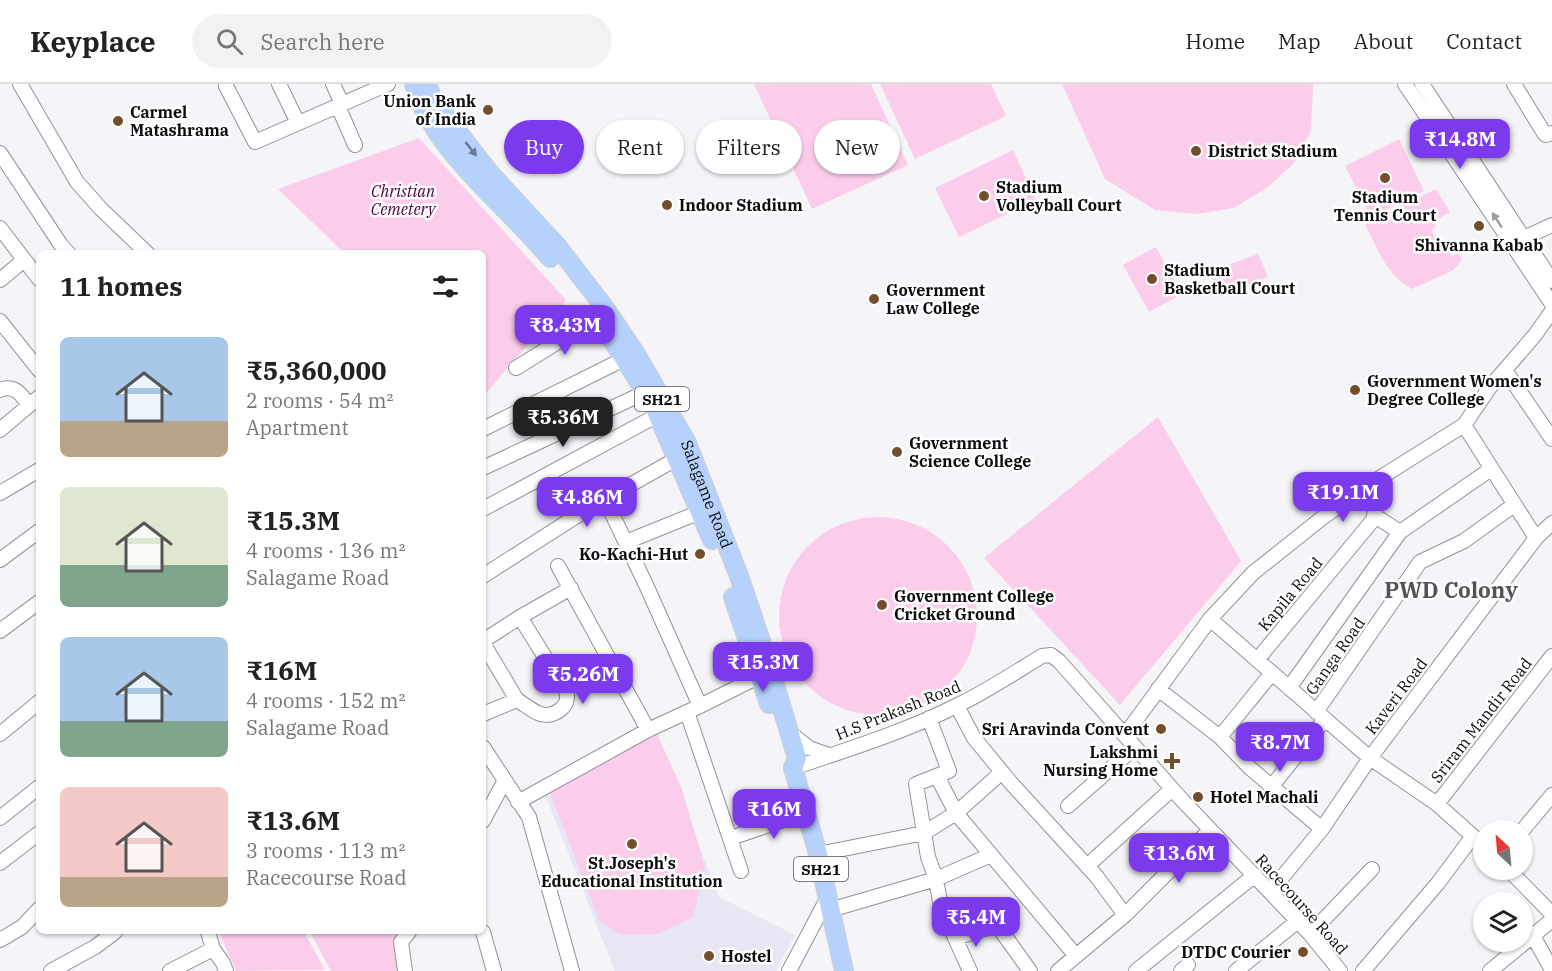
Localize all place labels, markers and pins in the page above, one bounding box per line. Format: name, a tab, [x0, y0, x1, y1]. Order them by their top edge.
place label: Union Bank of India	[383, 91, 476, 129]
place label: Carmel Matashrama	[130, 102, 229, 140]
marker: Union Bank of India	[481, 103, 495, 117]
marker: Carmel Matashrama	[111, 114, 125, 128]
pin: ₹14.8M	[1411, 119, 1509, 170]
place label: District Stadium	[1208, 141, 1338, 161]
marker: District Stadium	[1189, 144, 1203, 158]
marker: Stadium Tennis Court	[1378, 171, 1392, 185]
place label: Stadium Volleyball Court	[996, 177, 1121, 215]
place label: Stadium Tennis Court	[1334, 187, 1436, 225]
marker: Stadium Volleyball Court	[977, 189, 991, 203]
place label: Indoor Stadium	[679, 195, 803, 215]
marker: Indoor Stadium	[660, 198, 674, 212]
marker: Shivanna Kabab	[1472, 219, 1486, 233]
place label: Shivanna Kabab	[1415, 235, 1543, 255]
place label: Stadium Basketball Court	[1164, 260, 1295, 298]
marker: Stadium Basketball Court	[1145, 272, 1159, 286]
place label: Government Law College	[886, 280, 985, 318]
marker: Government Law College	[867, 292, 881, 306]
pin: ₹8.43M	[516, 305, 614, 356]
place label: Government Women's Degree College	[1367, 371, 1542, 409]
marker: Government Women's Degree College	[1348, 383, 1362, 397]
pin: ₹5.36M	[514, 397, 612, 448]
place label: Government Science College	[909, 433, 1031, 471]
marker: Government Science College	[890, 445, 904, 459]
pin: ₹19.1M	[1294, 472, 1392, 523]
pin: ₹4.86M	[538, 477, 636, 528]
place label: Ko-Kachi-Hut	[579, 544, 688, 564]
marker: Ko-Kachi-Hut	[693, 547, 707, 561]
place label: Government College Cricket Ground	[894, 586, 1054, 624]
marker: Government College Cricket Ground	[875, 598, 889, 612]
pin: ₹15.3M	[714, 642, 812, 693]
pin: ₹5.26M	[534, 654, 632, 705]
place label: Sri Aravinda Convent	[982, 719, 1149, 739]
marker: Sri Aravinda Convent	[1154, 722, 1168, 736]
pin: ₹8.7M	[1238, 722, 1322, 773]
place label: Lakshmi Nursing Home	[1043, 742, 1158, 780]
marker: Lakshmi Nursing Home	[1163, 752, 1181, 770]
place label: Hotel Machali	[1210, 787, 1318, 807]
pin: ₹16M	[738, 789, 810, 840]
marker: Hotel Machali	[1191, 790, 1205, 804]
pin: ₹13.6M	[1130, 833, 1228, 884]
marker: St.Joseph's Educational Institution	[625, 837, 639, 851]
place label: St.Joseph's Educational Institution	[541, 853, 723, 891]
pin: ₹5.4M	[934, 897, 1018, 948]
place label: DTDC Courier	[1181, 942, 1291, 962]
marker: DTDC Courier	[1296, 945, 1310, 959]
place label: Hostel	[721, 946, 772, 966]
marker: Hostel	[702, 949, 716, 963]

